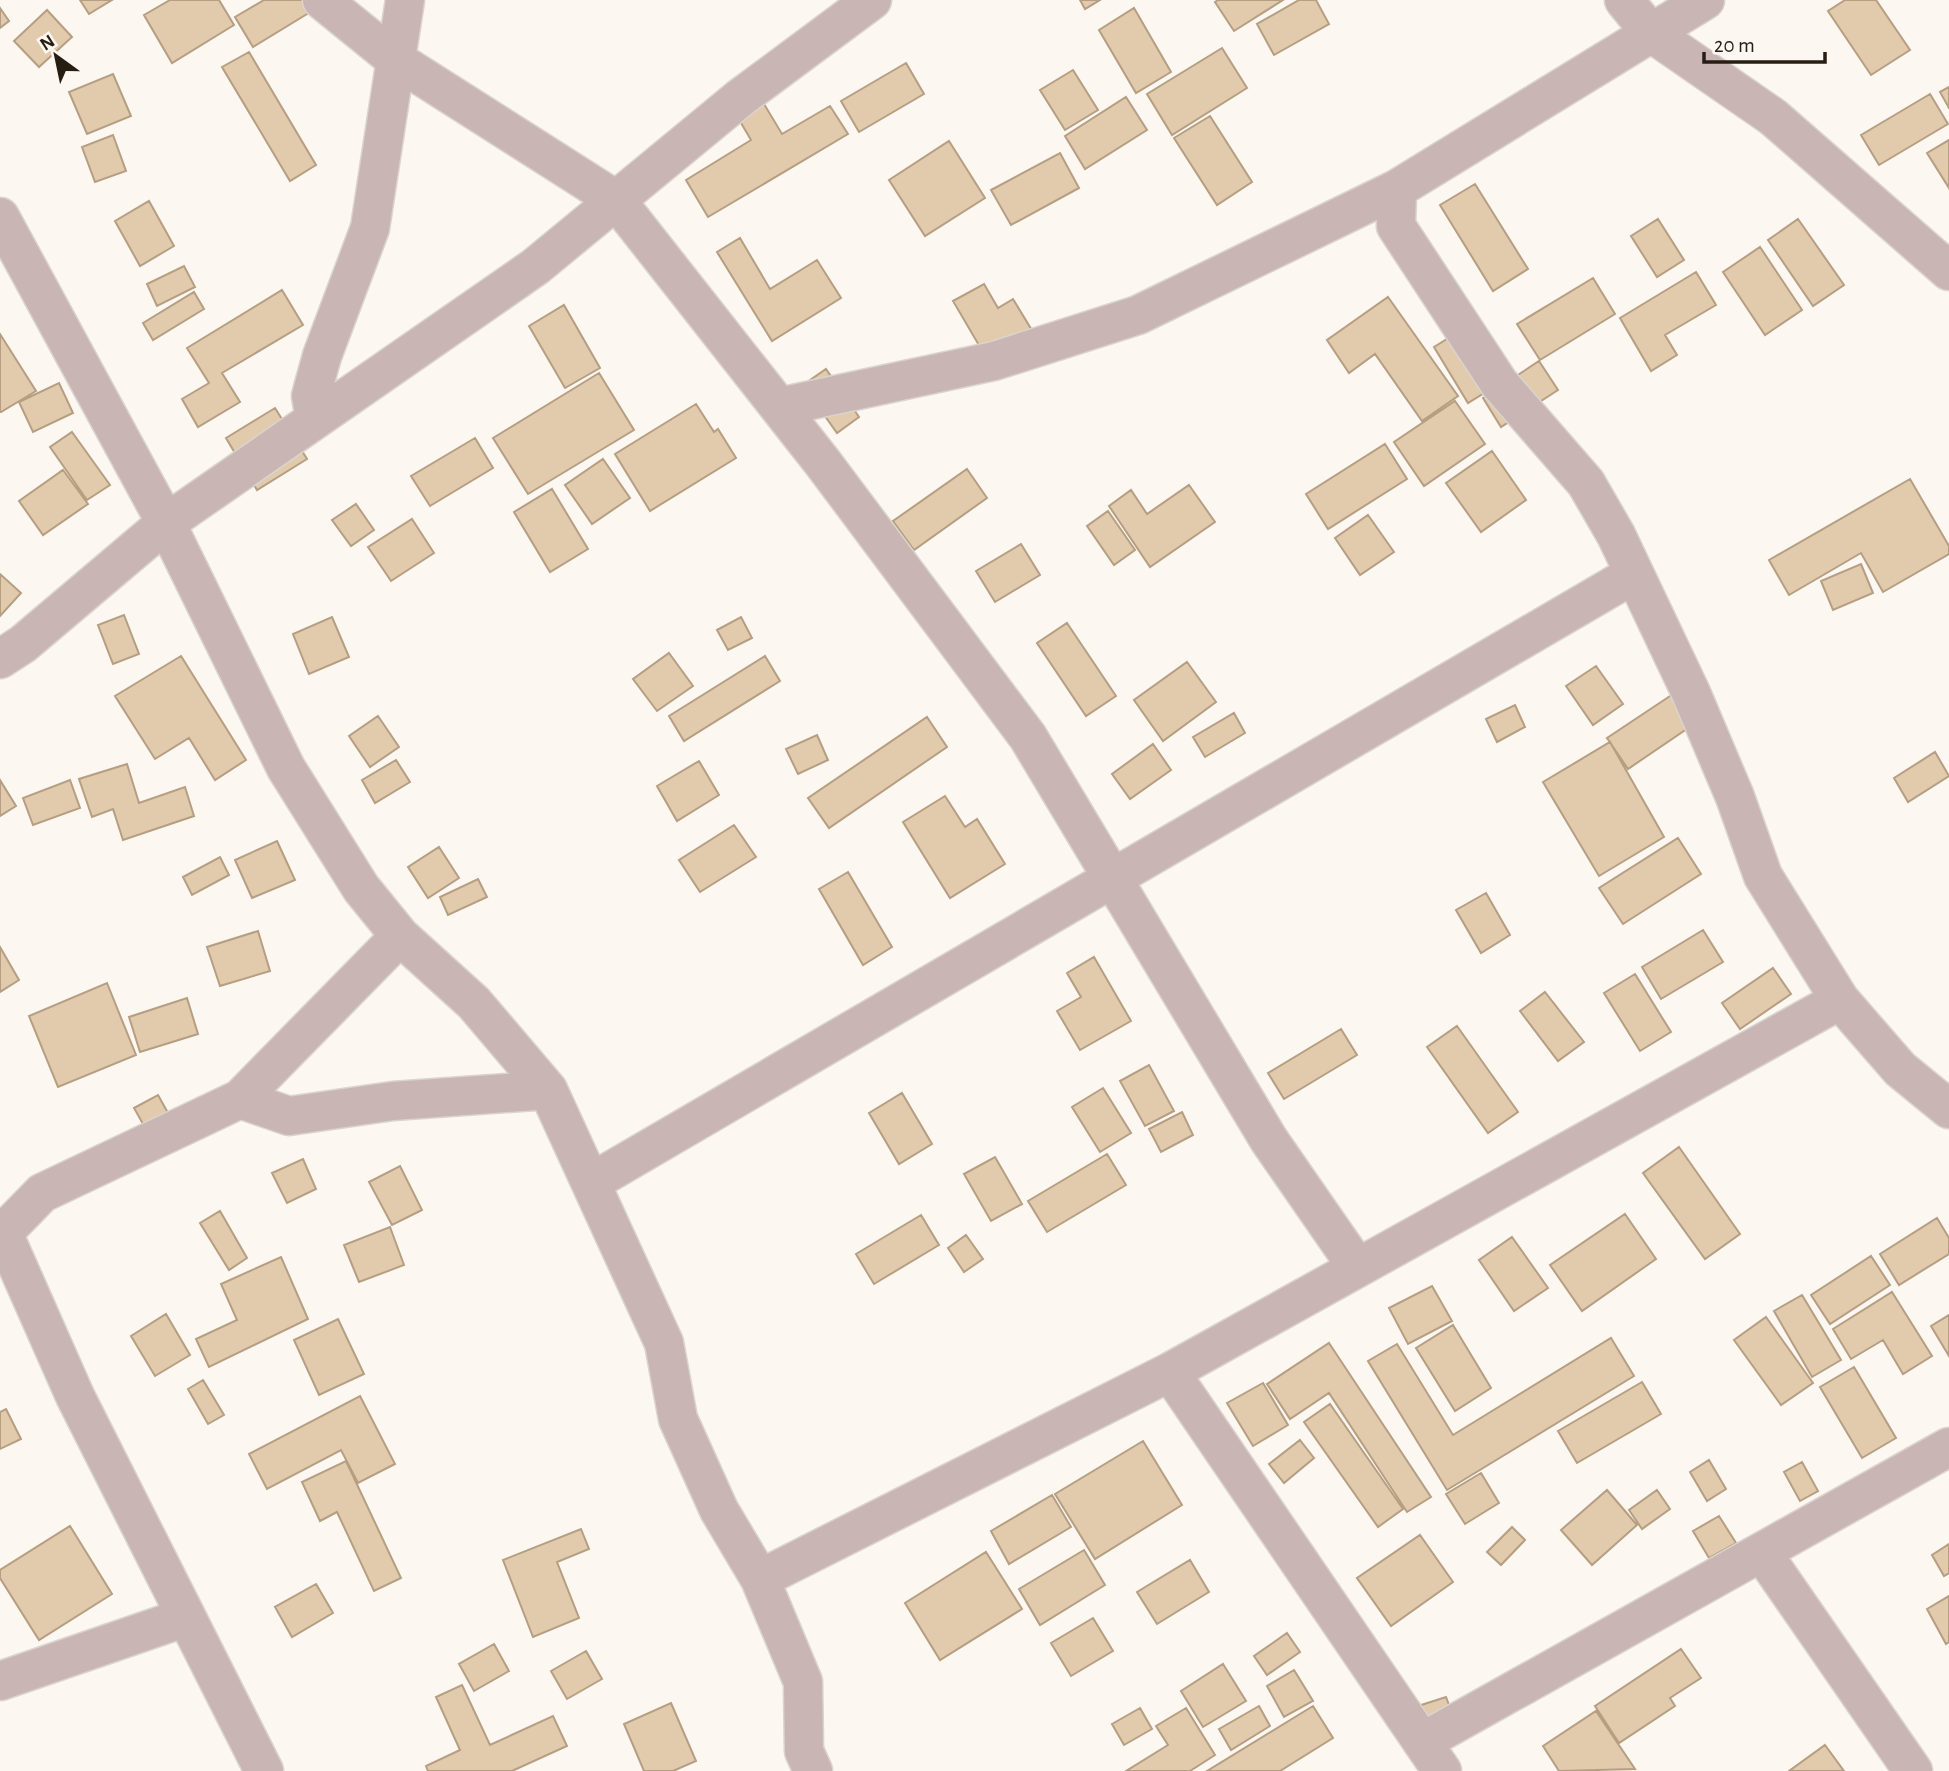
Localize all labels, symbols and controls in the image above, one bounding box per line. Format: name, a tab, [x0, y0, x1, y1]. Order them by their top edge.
north arrow	[21, 21, 91, 91]
scale bar	[1704, 21, 1825, 65]
text: N	[37, 31, 58, 55]
text: 20 m	[1714, 35, 1755, 56]

